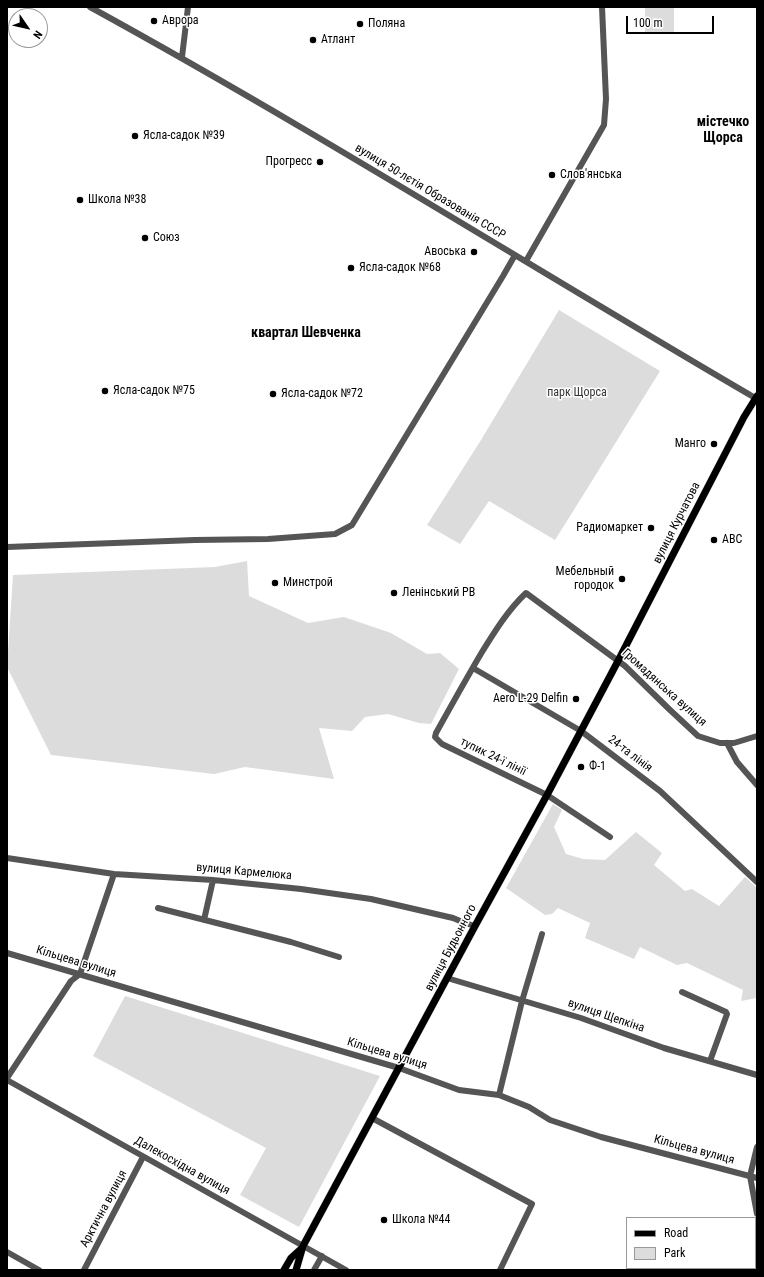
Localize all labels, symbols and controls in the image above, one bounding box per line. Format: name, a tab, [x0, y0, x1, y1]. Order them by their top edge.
north arrow	[8, 8, 48, 48]
scale bar	[628, 8, 716, 34]
place label: Аврора	[162, 14, 199, 28]
marker: Аврора	[149, 16, 159, 26]
text: 100 m	[633, 16, 663, 30]
place label: Поляна	[368, 17, 405, 31]
marker: Поляна	[355, 19, 365, 29]
text: N	[30, 28, 45, 41]
place label: Атлант	[321, 33, 355, 47]
marker: Атлант	[308, 35, 318, 45]
district label: містечко Щорса	[697, 114, 749, 146]
place label: Ясла-садок №39	[143, 129, 225, 143]
marker: Ясла-садок №39	[130, 131, 140, 141]
street label: вулиця 50-лєтія Образованія СССР	[352, 141, 508, 243]
place label: Прогресс	[266, 155, 312, 169]
marker: Прогресс	[315, 157, 325, 167]
place label: Слов'янська	[560, 168, 622, 182]
marker: Слов'янська	[547, 170, 557, 180]
place label: Школа №38	[88, 193, 146, 207]
marker: Школа №38	[75, 195, 85, 205]
place label: Союз	[153, 231, 180, 245]
marker: Союз	[140, 233, 150, 243]
place label: Авоська	[424, 245, 466, 259]
marker: Авоська	[469, 247, 479, 257]
place label: Ясла-садок №68	[359, 261, 441, 275]
marker: Ясла-садок №68	[346, 263, 356, 273]
district label: квартал Шевченка	[251, 325, 361, 341]
place label: Ясла-садок №75	[113, 384, 195, 398]
marker: Ясла-садок №75	[100, 386, 110, 396]
park label: парк Щорса	[547, 386, 607, 400]
place label: Ясла-садок №72	[281, 387, 363, 401]
marker: Ясла-садок №72	[268, 389, 278, 399]
place label: Манго	[675, 437, 706, 451]
marker: Манго	[709, 439, 719, 449]
street label: вулиця Курчатова	[650, 480, 704, 566]
place label: Радиомаркет	[576, 521, 643, 535]
marker: Радиомаркет	[646, 523, 656, 533]
place label: ABC	[722, 533, 742, 547]
marker: ABC	[709, 535, 719, 545]
place label: Мебельный городок	[556, 565, 614, 593]
marker: Мебельный городок	[617, 574, 627, 584]
place label: Минстрой	[283, 576, 333, 590]
marker: Минстрой	[270, 578, 280, 588]
place label: Ленінський РВ	[402, 586, 475, 600]
marker: Ленінський РВ	[389, 588, 399, 598]
street label: Громадянська вулиця	[619, 646, 709, 730]
place label: Aero L-29 Delfin	[493, 692, 568, 706]
marker: Aero L-29 Delfin	[571, 694, 581, 704]
street label: 24-та лінія	[605, 733, 655, 775]
street label: тупик 24-ї лінії	[458, 735, 528, 779]
place label: Ф-1	[589, 760, 606, 774]
marker: Ф-1	[576, 762, 586, 772]
street label: вулиця Кармелюка	[196, 861, 292, 883]
street label: вулиця Будьонного	[422, 902, 480, 994]
street label: Кільцева вулиця	[34, 943, 118, 981]
street label: вулиця Щепкіна	[566, 996, 646, 1036]
street label: Кільцева вулиця	[345, 1035, 429, 1073]
street label: Кільцева вулиця	[652, 1132, 736, 1168]
street label: Далекосхідна вулиця	[132, 1134, 232, 1198]
street label: Арктична вулиця	[78, 1168, 130, 1250]
place label: Школа №44	[392, 1213, 450, 1227]
marker: Школа №44	[379, 1215, 389, 1225]
legend	[626, 1217, 756, 1269]
text: Road	[664, 1226, 688, 1240]
text: Park	[664, 1246, 685, 1260]

